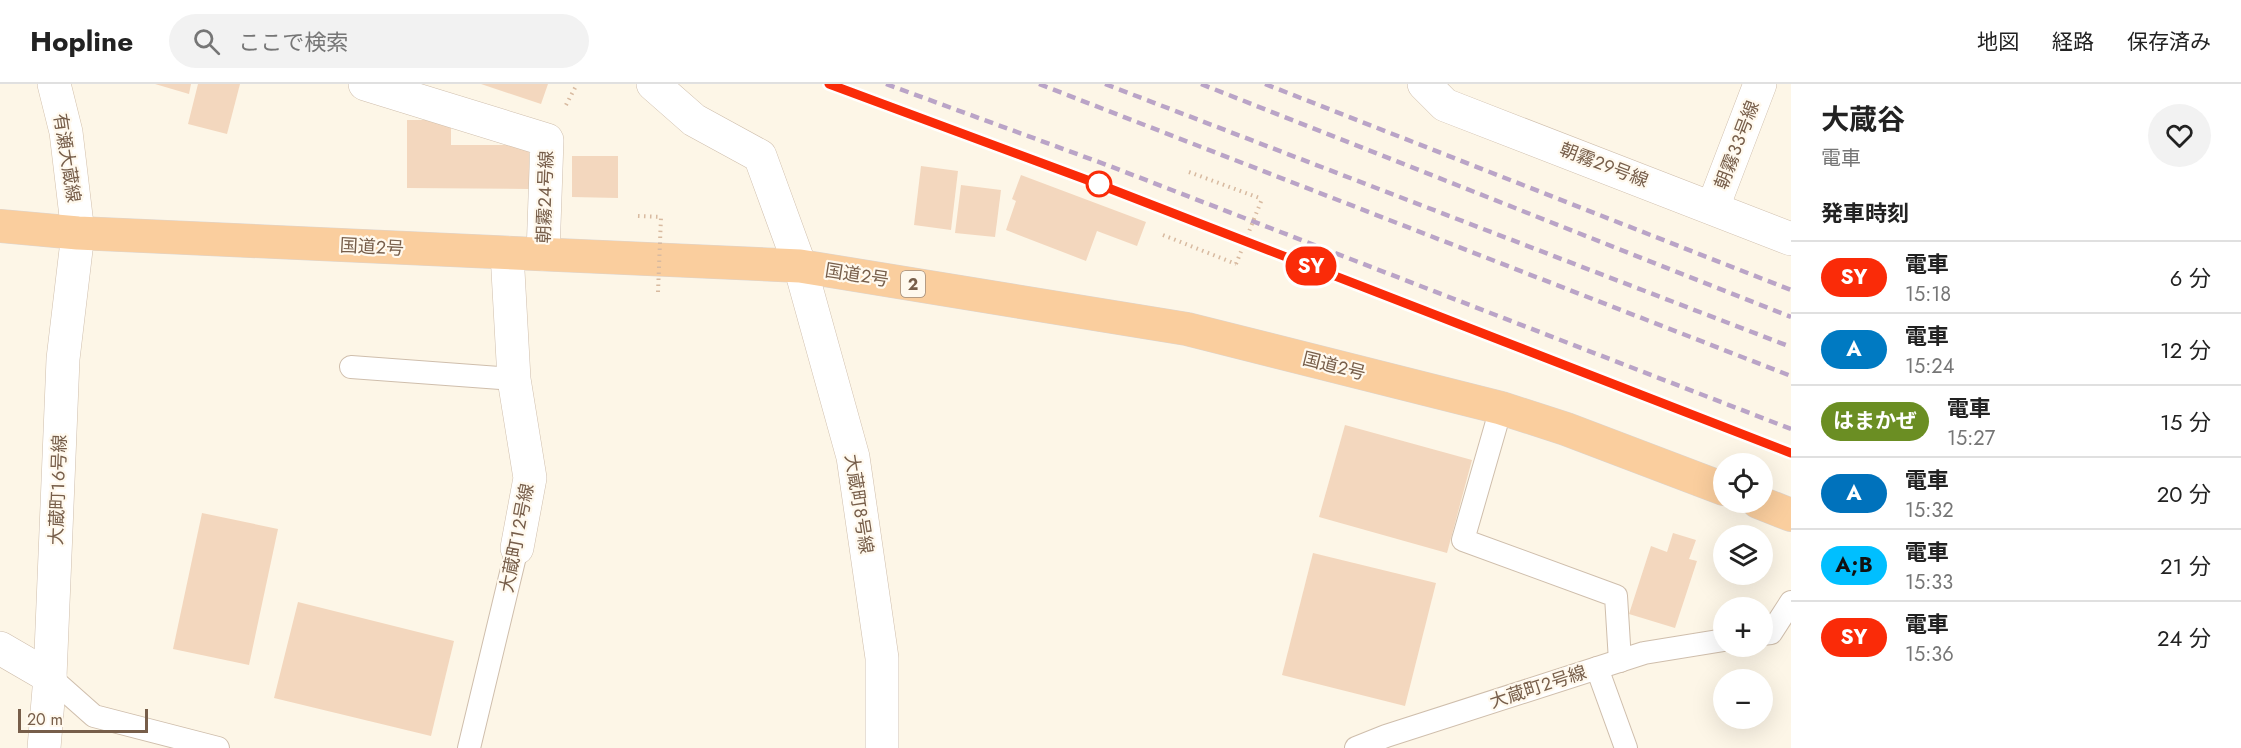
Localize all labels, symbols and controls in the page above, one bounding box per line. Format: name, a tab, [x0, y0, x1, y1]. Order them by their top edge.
search box	[169, 14, 589, 68]
text: Hopline	[30, 21, 133, 62]
icon: search	[190, 25, 223, 58]
text: ここで検索	[238, 26, 348, 58]
text: 地図	[1977, 27, 2019, 57]
text: 経路	[2052, 27, 2094, 57]
text: 保存済み	[2127, 27, 2211, 57]
street label: 朝霧３３号線	[1708, 97, 1766, 193]
text: 大蔵谷	[1821, 99, 1905, 140]
button: heart	[2148, 104, 2211, 167]
street label: 有瀬大蔵線	[47, 112, 87, 204]
street label: 朝霧２９号線	[1556, 136, 1652, 194]
text: 電車	[1821, 144, 1861, 173]
street label: 朝霧２４号線	[530, 150, 560, 244]
unlabelled marker	[1086, 171, 1112, 197]
text: 発車時刻	[1821, 197, 1909, 229]
street label: 国道2号	[339, 232, 405, 262]
line badge: SY	[1284, 246, 1338, 285]
text: 電車	[1905, 248, 1949, 280]
text: SY	[1298, 251, 1325, 281]
street label: 国道2号	[823, 257, 891, 293]
text: SY	[1841, 262, 1868, 292]
text: 6 分	[2170, 262, 2211, 294]
road number: 2	[901, 271, 925, 297]
text: 15:18	[1905, 280, 1951, 309]
text: 電車	[1905, 320, 1949, 352]
text: A	[1846, 334, 1862, 364]
text: 12 分	[2160, 334, 2211, 366]
street label: 国道2号	[1300, 346, 1368, 386]
text: 15:24	[1905, 352, 1954, 381]
text: 電車	[1947, 392, 1991, 424]
text: はまかぜ	[1833, 406, 1917, 436]
text: 15 分	[2160, 406, 2211, 438]
text: 15:27	[1947, 424, 1995, 453]
street label: 大蔵町１６号線	[43, 434, 73, 546]
street label: 大蔵町８号線	[838, 452, 880, 556]
map controls	[1713, 453, 1773, 729]
button: locate	[1713, 453, 1773, 513]
text: 電車	[1905, 464, 1949, 496]
text: A	[1846, 478, 1862, 508]
text: 20 分	[2157, 478, 2211, 510]
street label: 大蔵町１２号線	[494, 481, 540, 595]
text: 15:32	[1905, 496, 1954, 525]
button: layers	[1713, 525, 1773, 585]
text: 電車	[1905, 536, 1949, 568]
text: A;B	[1835, 550, 1873, 580]
text: 21 分	[2160, 550, 2211, 582]
text: 15:33	[1905, 568, 1953, 597]
button: +	[1713, 597, 1773, 657]
text: 電車	[1905, 608, 1949, 640]
text: SY	[1841, 622, 1868, 652]
text: 24 分	[2157, 622, 2211, 654]
text: 15:36	[1905, 640, 1954, 669]
street label: 大蔵町２号線	[1486, 659, 1590, 715]
button: −	[1713, 669, 1773, 729]
scale bar	[18, 706, 148, 734]
text: 20 m	[27, 708, 63, 731]

